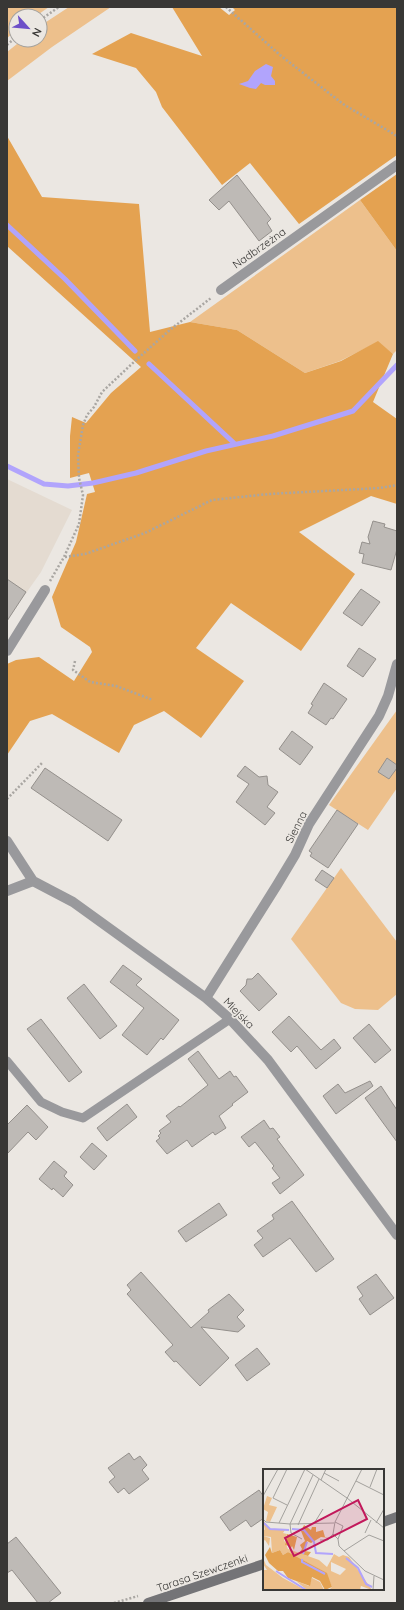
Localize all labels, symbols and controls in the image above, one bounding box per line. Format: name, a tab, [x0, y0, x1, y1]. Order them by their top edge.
north arrow	[8, 8, 48, 48]
text: N	[29, 26, 45, 39]
street label: Nadbrzeżna	[230, 225, 288, 271]
street label: Sienna	[282, 809, 310, 845]
street label: Miejska	[221, 995, 257, 1031]
inset map	[263, 1469, 384, 1590]
street label: Tarasa Szewczenki	[155, 1551, 249, 1595]

